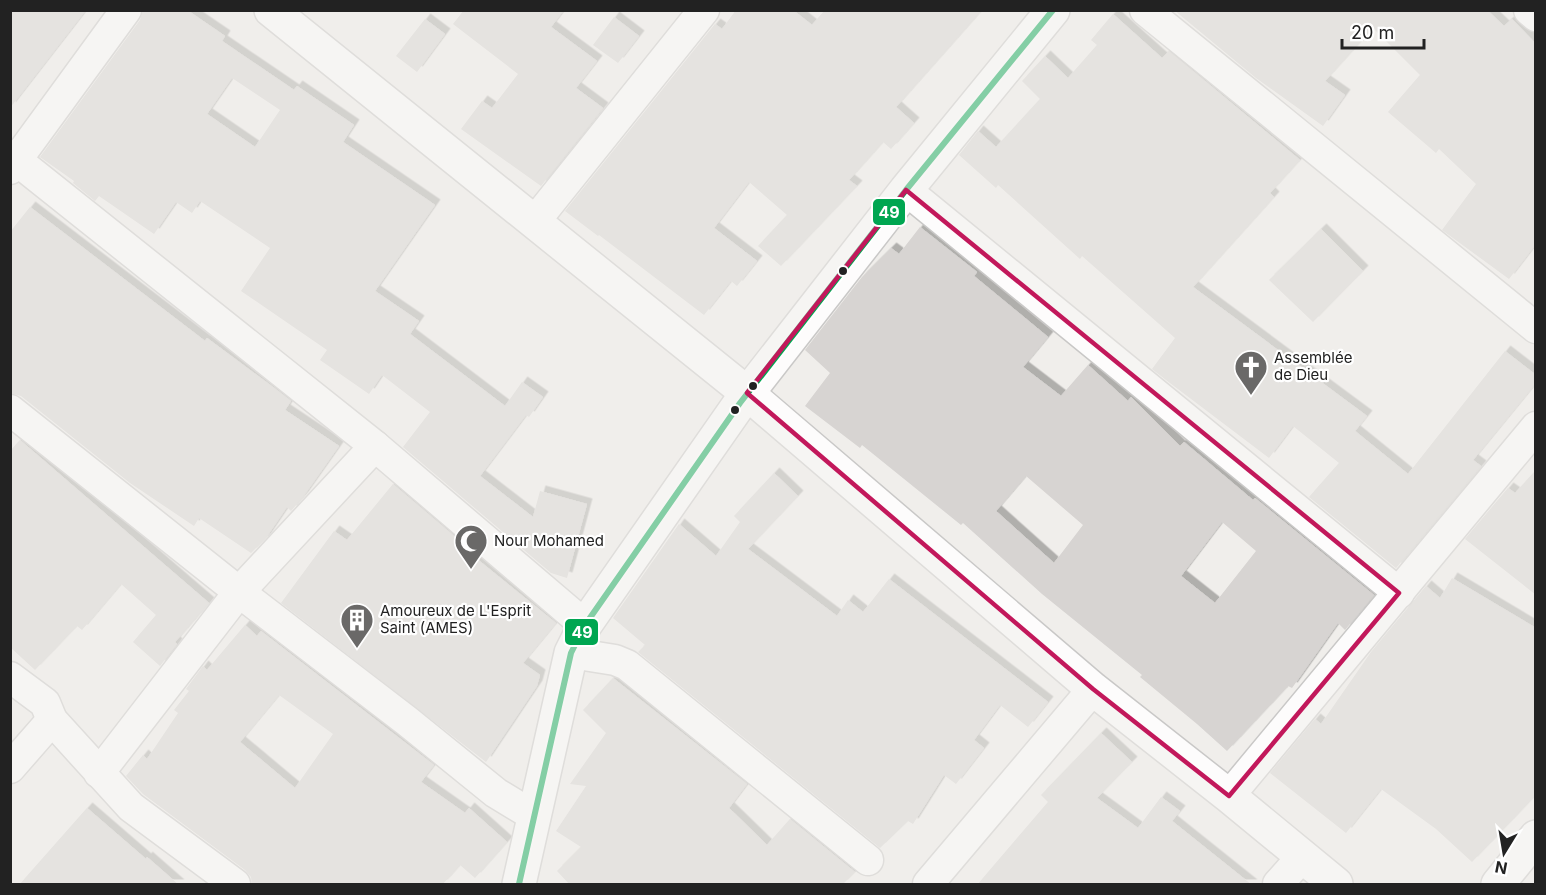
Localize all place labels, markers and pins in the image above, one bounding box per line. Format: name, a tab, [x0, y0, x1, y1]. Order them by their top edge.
unlabelled marker	[837, 265, 849, 277]
place label: Assemblée de Dieu	[1274, 348, 1352, 384]
church icon: Assemblée de Dieu	[1233, 349, 1269, 396]
unlabelled marker	[747, 380, 759, 392]
unlabelled marker	[729, 404, 741, 416]
mosque icon: Nour Mohamed	[453, 523, 489, 570]
place label: Nour Mohamed	[494, 531, 604, 550]
place label: Amoureux de L'Esprit Saint (AMES)	[380, 601, 531, 637]
building icon: Amoureux de L'Esprit Saint (AMES)	[339, 602, 375, 649]

